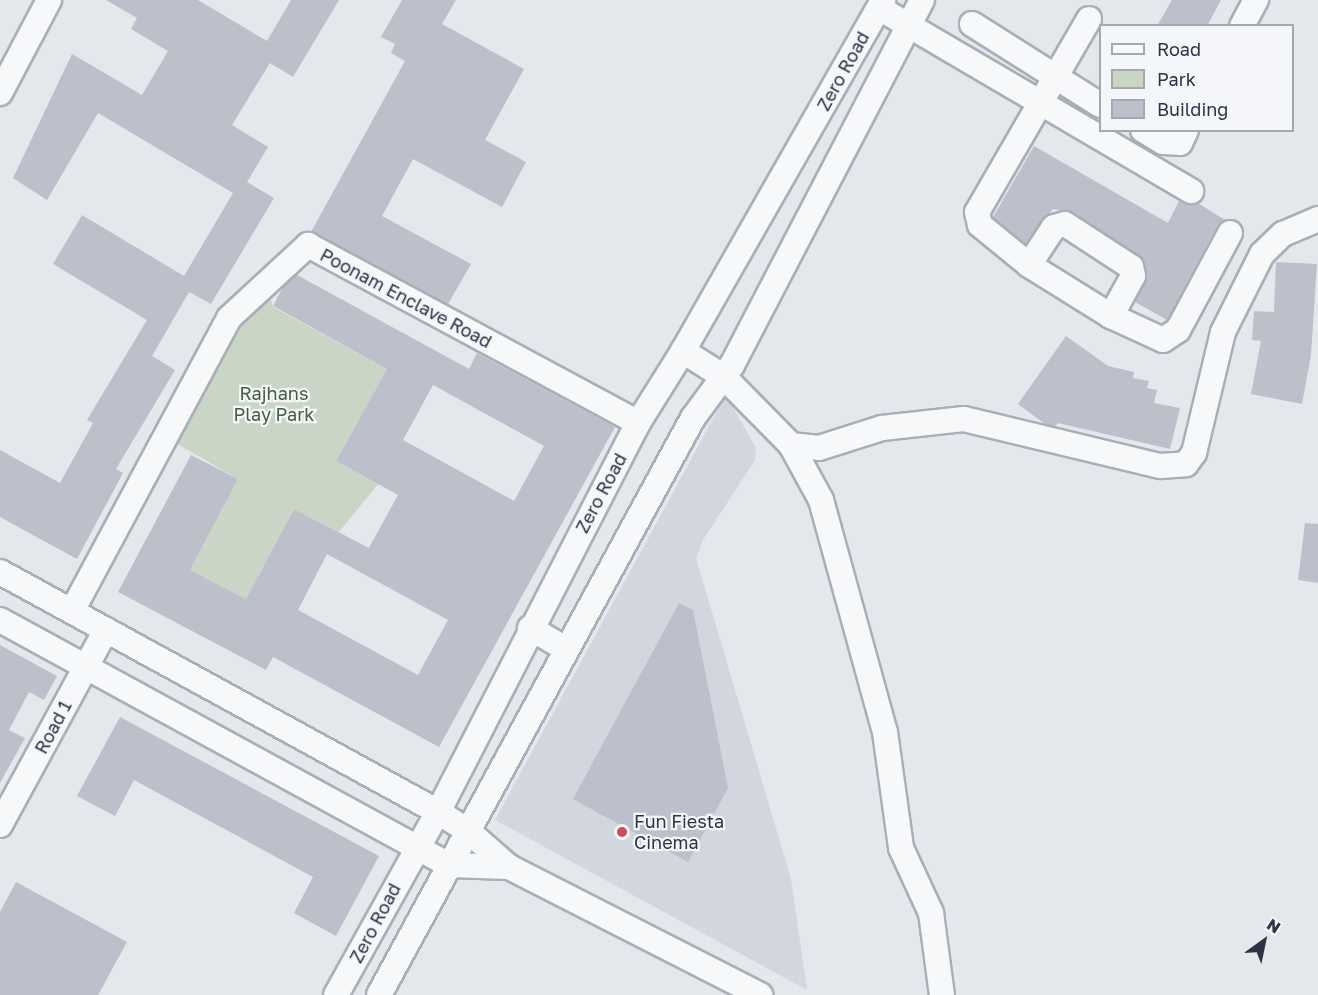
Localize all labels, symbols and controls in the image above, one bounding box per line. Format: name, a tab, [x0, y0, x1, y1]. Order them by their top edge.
legend	[1099, 24, 1294, 132]
street label: Zero Road	[812, 28, 874, 114]
text: Road	[1157, 38, 1201, 60]
text: Park	[1157, 68, 1196, 90]
text: Building	[1157, 98, 1228, 120]
street label: Poonam Enclave Road	[317, 244, 495, 352]
park label: Rajhans Play Park	[234, 383, 314, 426]
street label: Zero Road	[571, 449, 631, 537]
street label: Road 1	[30, 697, 76, 757]
place label: Fun Fiesta Cinema	[634, 811, 724, 854]
marker: Fun Fiesta Cinema	[615, 825, 629, 839]
street label: Zero Road	[345, 879, 405, 967]
north arrow	[1234, 911, 1294, 971]
text: N	[1263, 914, 1284, 938]

